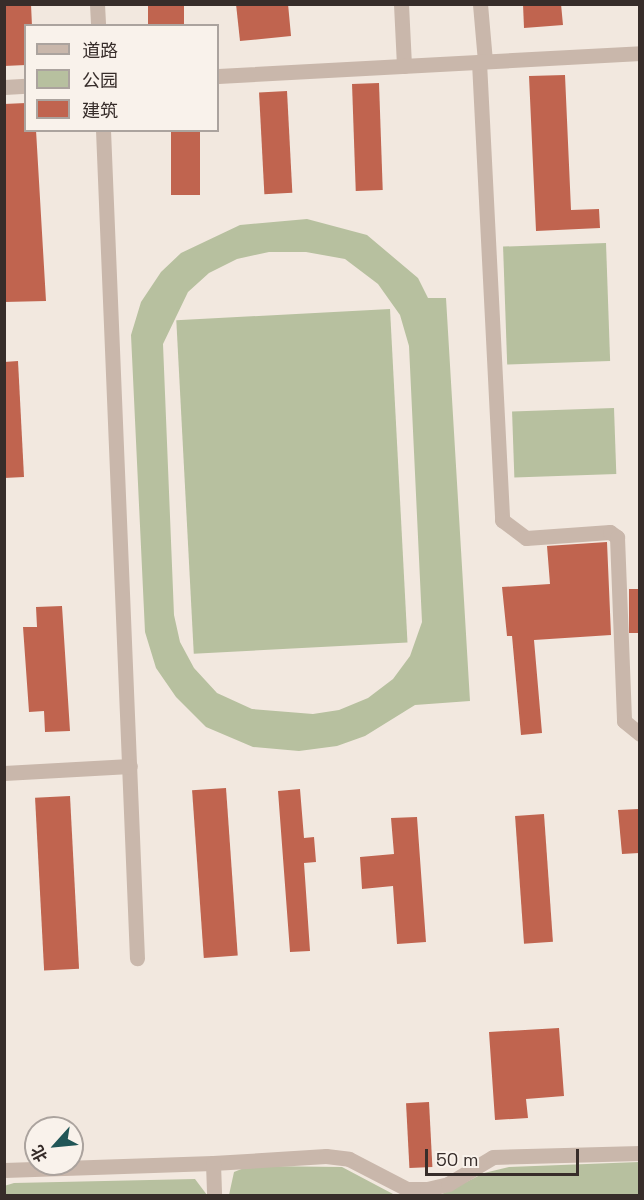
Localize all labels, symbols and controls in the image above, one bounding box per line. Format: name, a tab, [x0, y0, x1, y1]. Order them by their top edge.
legend	[24, 24, 219, 132]
text: 道路	[82, 39, 118, 62]
text: 公园	[82, 69, 118, 92]
text: 建筑	[82, 99, 118, 122]
north arrow	[24, 1116, 84, 1176]
scale bar	[428, 1137, 582, 1175]
text: 北	[26, 1142, 52, 1165]
text: 50 m	[436, 1148, 478, 1171]

